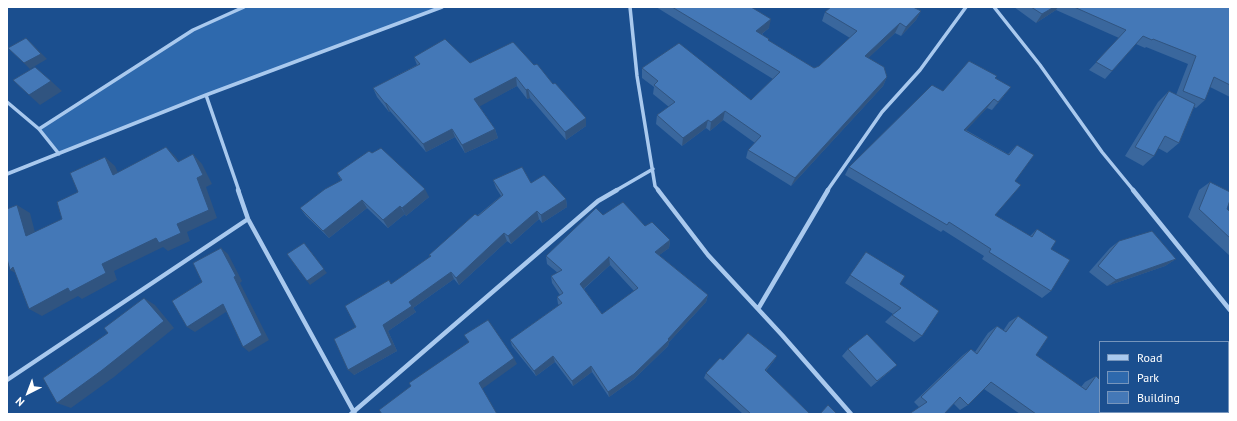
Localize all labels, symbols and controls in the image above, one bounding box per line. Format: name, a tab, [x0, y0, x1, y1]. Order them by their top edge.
legend	[1099, 341, 1229, 413]
text: Road	[1137, 350, 1162, 365]
text: Park	[1137, 370, 1159, 385]
north arrow	[8, 373, 48, 413]
text: Building	[1137, 390, 1180, 405]
text: N	[13, 394, 27, 410]

